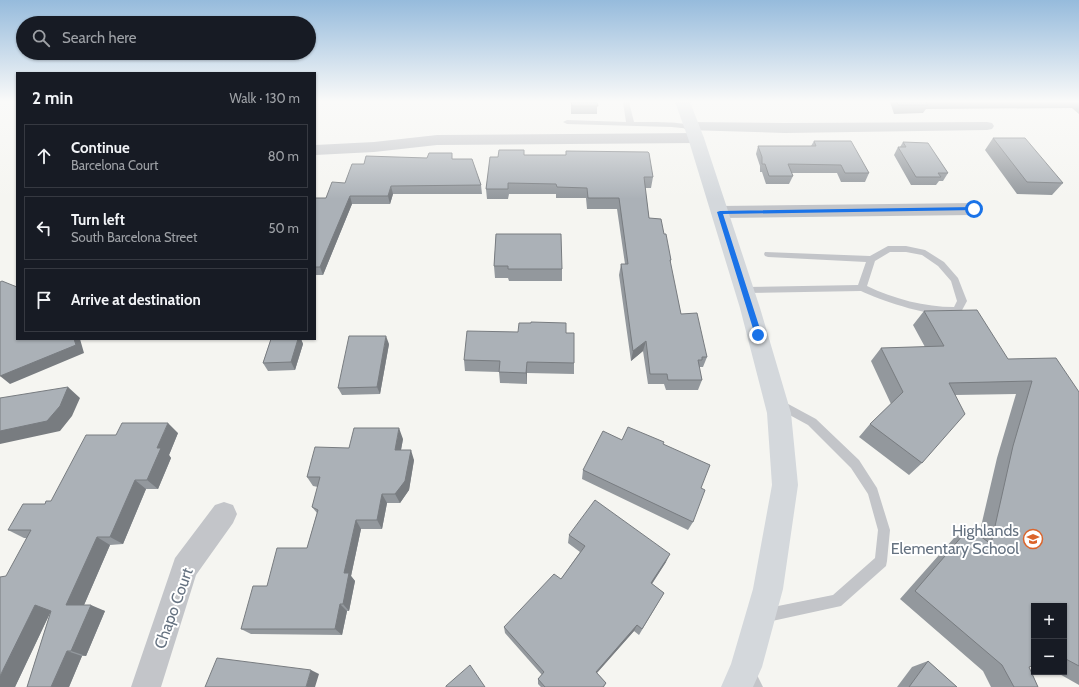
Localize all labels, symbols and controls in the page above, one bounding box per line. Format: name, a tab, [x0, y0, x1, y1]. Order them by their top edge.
search box	[16, 16, 316, 60]
icon: search	[30, 27, 52, 49]
text: Search here	[62, 29, 137, 47]
text: 2 min	[32, 88, 73, 108]
text: Walk · 130 m	[229, 90, 300, 106]
text: Continue	[71, 139, 130, 157]
icon: ahead	[33, 145, 55, 167]
text: 80 m	[268, 148, 299, 164]
text: Barcelona Court	[71, 157, 158, 173]
route start	[965, 200, 983, 218]
text: Turn left	[71, 211, 125, 229]
icon: left	[33, 217, 55, 239]
text: 50 m	[269, 220, 299, 236]
text: South Barcelona Street	[71, 229, 197, 245]
icon: arrive	[33, 289, 55, 311]
text: Arrive at destination	[71, 291, 201, 309]
route end	[749, 326, 767, 344]
place label: Highlands Elementary School	[891, 521, 1019, 558]
school or university icon: Highlands Elementary School	[1022, 528, 1044, 550]
street label: Chapo Court	[150, 565, 197, 651]
map controls	[1031, 603, 1067, 675]
button: +	[1031, 603, 1067, 639]
button: −	[1031, 639, 1067, 675]

